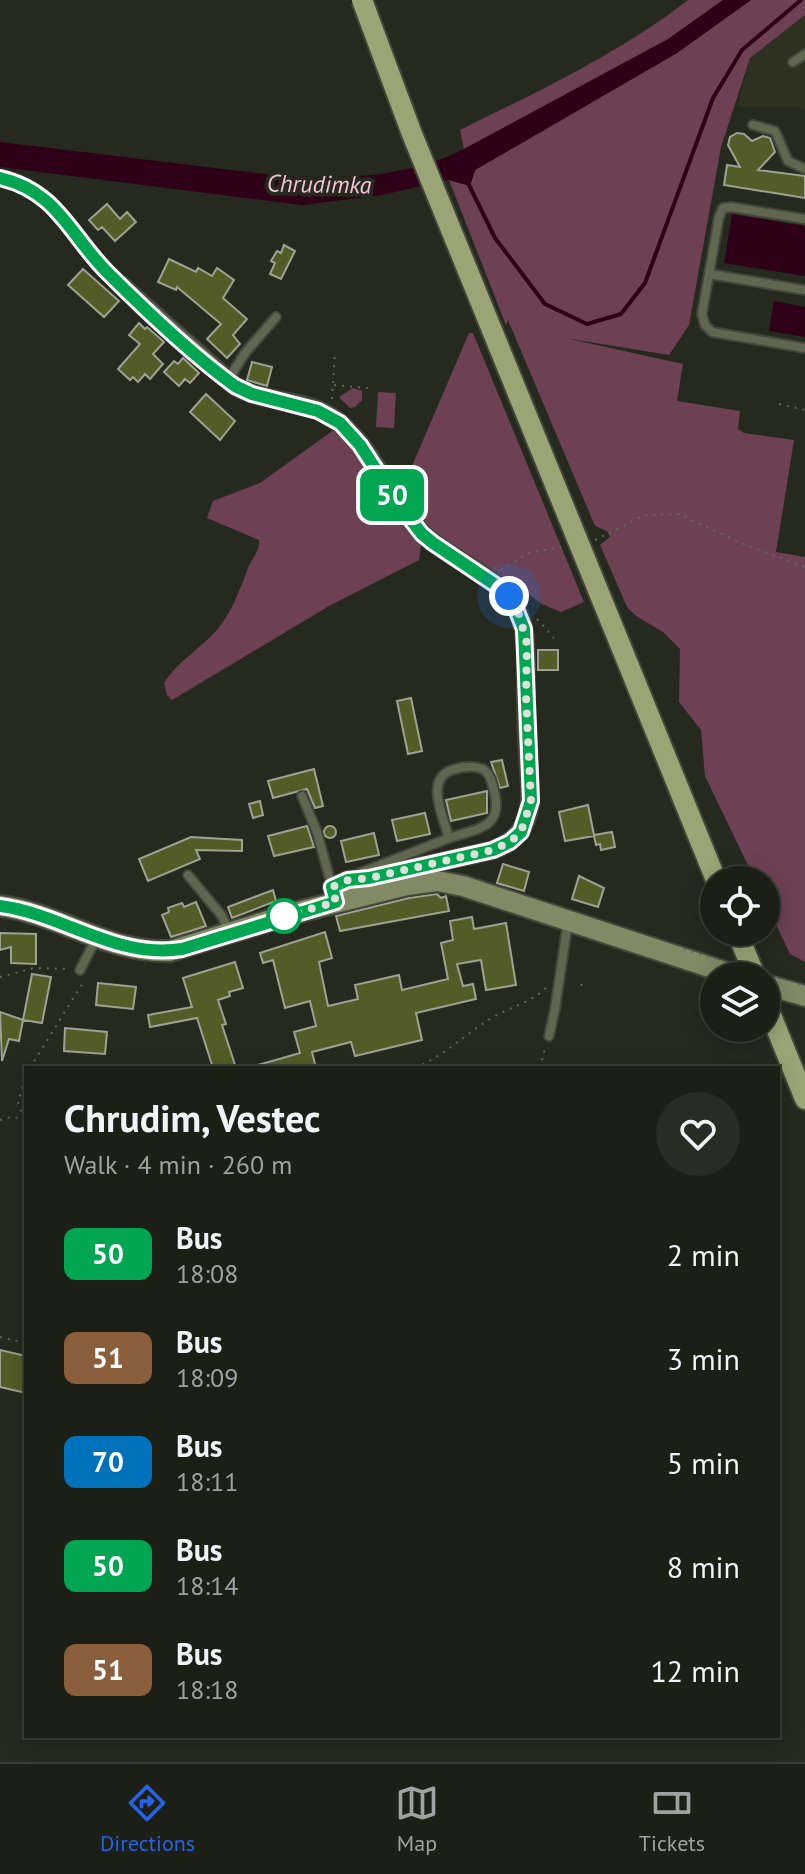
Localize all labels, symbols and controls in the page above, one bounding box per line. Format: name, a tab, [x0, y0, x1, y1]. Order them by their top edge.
water label: Chrudimka	[266, 168, 372, 200]
line badge: 50	[356, 469, 428, 521]
text: 50	[376, 476, 408, 513]
your location	[489, 576, 529, 616]
map controls	[700, 866, 780, 1042]
button: locate	[700, 866, 780, 946]
unlabelled marker	[267, 899, 301, 933]
button: layers	[700, 962, 780, 1042]
button: heart	[656, 1092, 740, 1176]
text: Chrudim, Vestec	[64, 1093, 321, 1142]
text: Walk · 4 min · 260 m	[64, 1148, 292, 1181]
text: Bus	[176, 1218, 223, 1257]
text: 50	[92, 1235, 124, 1272]
text: 2 min	[667, 1235, 740, 1274]
text: 18:08	[176, 1257, 238, 1290]
text: Bus	[176, 1322, 223, 1361]
text: 51	[92, 1339, 124, 1376]
text: 3 min	[667, 1339, 740, 1378]
text: 18:09	[176, 1361, 238, 1394]
text: Bus	[176, 1426, 223, 1465]
text: 70	[92, 1443, 124, 1480]
text: 5 min	[667, 1443, 740, 1482]
text: 18:11	[176, 1465, 238, 1498]
text: Bus	[176, 1530, 223, 1569]
text: 50	[92, 1547, 124, 1584]
text: 8 min	[667, 1547, 740, 1586]
text: 18:14	[176, 1569, 238, 1602]
text: Bus	[176, 1634, 223, 1673]
text: 51	[92, 1651, 124, 1688]
text: 12 min	[650, 1651, 740, 1690]
text: 18:18	[176, 1673, 238, 1706]
tab: Directions	[100, 1781, 195, 1857]
tab: Map	[395, 1781, 439, 1857]
tab: Tickets	[639, 1781, 705, 1857]

